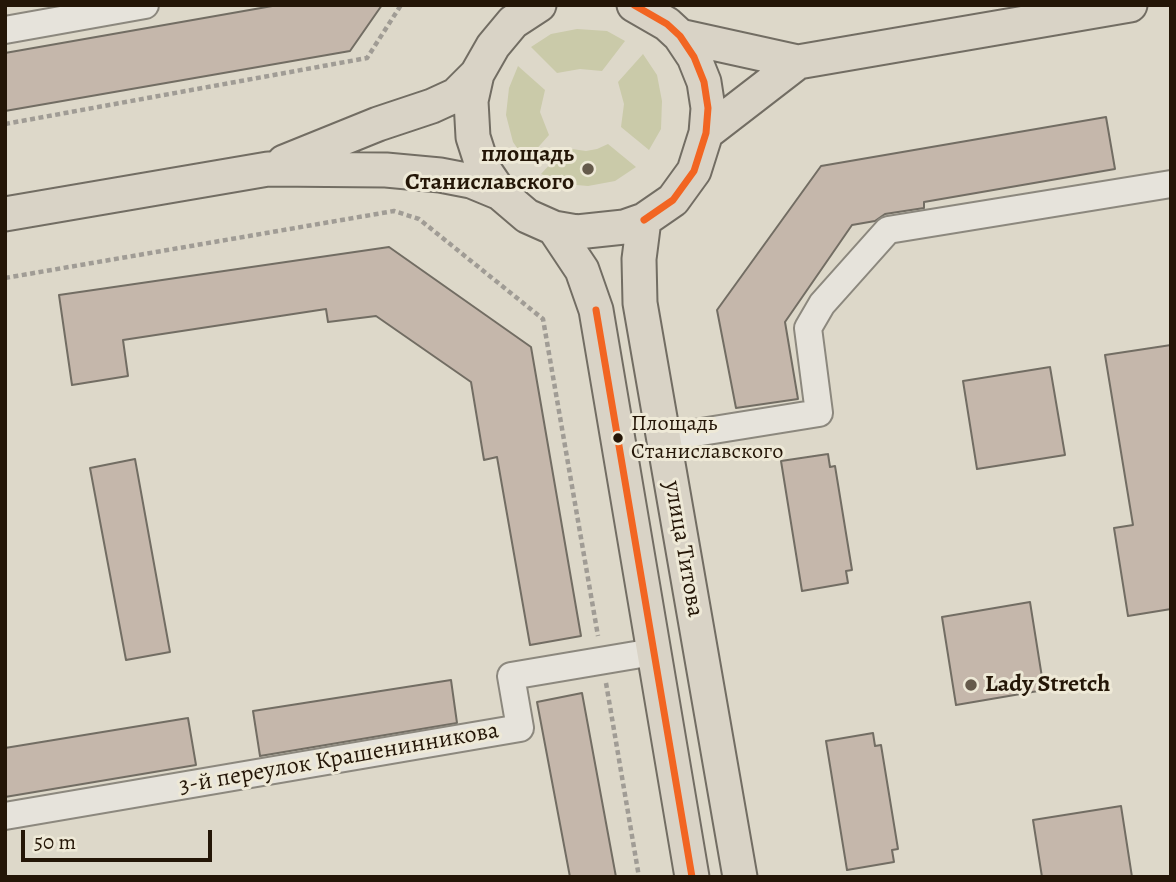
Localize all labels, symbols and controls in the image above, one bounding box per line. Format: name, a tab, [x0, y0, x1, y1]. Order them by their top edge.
place label: площадь Станиславского	[405, 141, 574, 197]
marker: площадь Станиславского	[580, 161, 596, 177]
place label: Площадь Станиславского	[631, 412, 783, 464]
marker: Площадь Станиславского	[611, 431, 625, 445]
street label: улица Титова	[657, 479, 709, 619]
place label: Lady Stretch	[985, 671, 1110, 699]
marker: Lady Stretch	[963, 677, 979, 693]
street label: 3-й переулок Крашенинникова	[177, 717, 501, 801]
scale bar	[24, 816, 215, 860]
text: 50 m	[34, 828, 76, 856]

